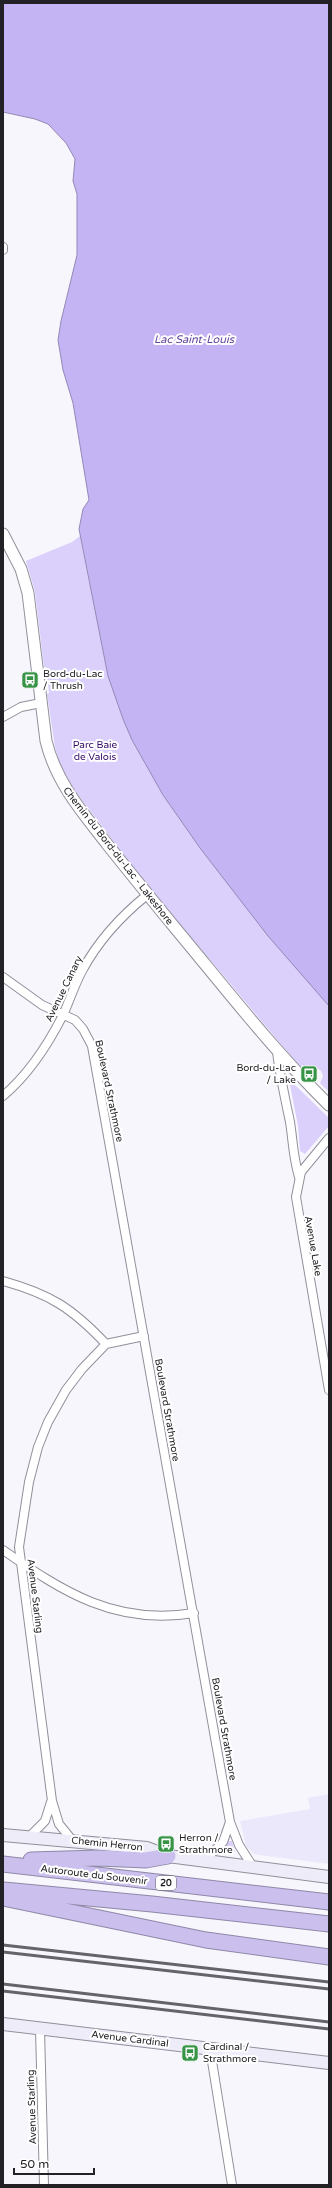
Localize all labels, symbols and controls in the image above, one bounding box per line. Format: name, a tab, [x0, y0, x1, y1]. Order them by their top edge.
water label: Lac Saint-Louis	[154, 333, 235, 346]
place label: Bord-du-Lac / Thrush	[43, 668, 103, 692]
bus stop icon: Bord-du-Lac / Thrush	[20, 670, 40, 690]
park label: Parc Baie de Valois	[73, 739, 118, 763]
street label: Chemin du Bord-du-Lac - Lakeshore	[60, 785, 176, 928]
street label: Avenue Canary	[43, 954, 85, 1024]
street label: Boulevard Strathmore	[92, 1039, 126, 1144]
place label: Bord-du-Lac / Lake	[236, 1062, 296, 1086]
bus stop icon: Bord-du-Lac / Lake	[299, 1064, 319, 1084]
street label: Avenue Lake	[302, 1215, 324, 1277]
street label: Boulevard Strathmore	[152, 1358, 182, 1463]
street label: Avenue Starling	[24, 1558, 46, 1634]
street label: Boulevard Strathmore	[209, 1677, 239, 1782]
place label: Herron / Strathmore	[179, 1832, 233, 1856]
street label: Chemin Herron	[71, 1834, 143, 1854]
bus stop icon: Herron / Strathmore	[156, 1834, 176, 1854]
street label: Autoroute du Souvenir	[40, 1862, 148, 1888]
road number: 20	[156, 1876, 176, 1890]
street label: Avenue Cardinal	[91, 2028, 169, 2050]
place label: Cardinal / Strathmore	[203, 2041, 257, 2065]
bus stop icon: Cardinal / Strathmore	[180, 2043, 200, 2063]
street label: Avenue Starling	[25, 2069, 39, 2145]
scale bar	[14, 2150, 94, 2176]
text: 50 m	[20, 2157, 49, 2171]

